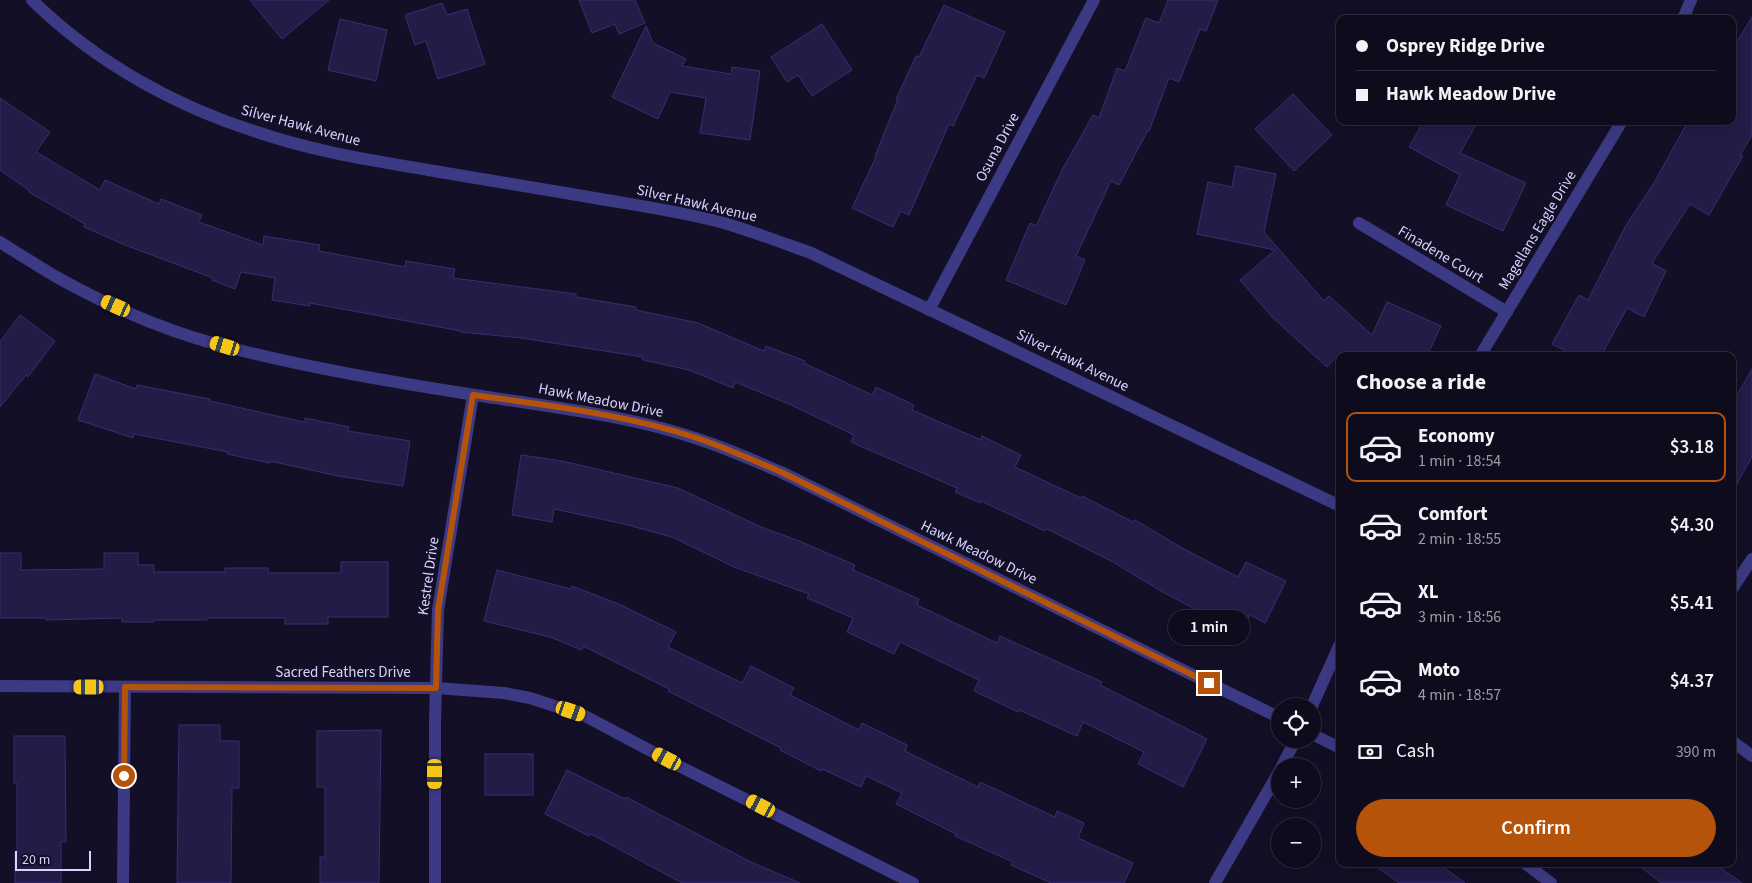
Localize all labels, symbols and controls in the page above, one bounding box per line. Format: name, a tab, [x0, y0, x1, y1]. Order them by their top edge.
text: Osprey Ridge Drive	[1386, 33, 1545, 60]
text: Hawk Meadow Drive	[1386, 81, 1556, 108]
street label: Silver Hawk Avenue	[239, 99, 363, 152]
street label: Osuna Drive	[970, 109, 1024, 186]
street label: Magellans Eagle Drive	[1493, 167, 1581, 294]
street label: Silver Hawk Avenue	[635, 179, 759, 228]
street label: Finadene Court	[1394, 221, 1487, 288]
car	[99, 293, 132, 319]
street label: Silver Hawk Avenue	[1013, 324, 1133, 397]
car	[208, 334, 241, 358]
text: Choose a ride	[1356, 366, 1486, 398]
street label: Hawk Meadow Drive	[537, 378, 665, 423]
text: Economy	[1418, 423, 1495, 450]
icon: car	[1358, 425, 1403, 470]
text: $3.18	[1670, 434, 1714, 461]
text: 1 min · 18:54	[1418, 450, 1501, 472]
text: Comfort	[1418, 501, 1488, 528]
icon: car	[1358, 503, 1403, 548]
text: $4.30	[1670, 512, 1714, 539]
street label: Hawk Meadow Drive	[917, 515, 1040, 590]
text: 2 min · 18:55	[1418, 528, 1501, 550]
street label: Kestrel Drive	[413, 536, 444, 617]
text: XL	[1418, 579, 1439, 606]
icon: car	[1358, 581, 1403, 626]
text: $5.41	[1670, 590, 1714, 617]
text: 3 min · 18:56	[1418, 606, 1501, 628]
callout: 1 min	[1168, 610, 1250, 646]
text: 1 min	[1190, 616, 1228, 638]
text: Moto	[1418, 657, 1460, 684]
icon: car	[1358, 659, 1403, 704]
street label: Sacred Feathers Drive	[275, 662, 411, 683]
text: $4.37	[1670, 668, 1714, 695]
route end	[1198, 672, 1220, 694]
car	[74, 680, 104, 695]
text: 4 min · 18:57	[1418, 684, 1501, 706]
map controls	[1271, 698, 1321, 868]
button: locate	[1271, 698, 1321, 748]
car	[554, 699, 587, 723]
icon: cash	[1356, 738, 1384, 766]
text: Cash	[1396, 738, 1435, 765]
text: 390 m	[1676, 741, 1716, 763]
car	[650, 745, 683, 773]
button: +	[1271, 758, 1321, 808]
car	[427, 759, 442, 789]
route start	[113, 765, 135, 787]
car	[744, 793, 777, 819]
button: Confirm	[1356, 799, 1716, 857]
button: −	[1271, 818, 1321, 868]
scale bar	[15, 848, 91, 871]
text: 20 m	[22, 850, 50, 870]

